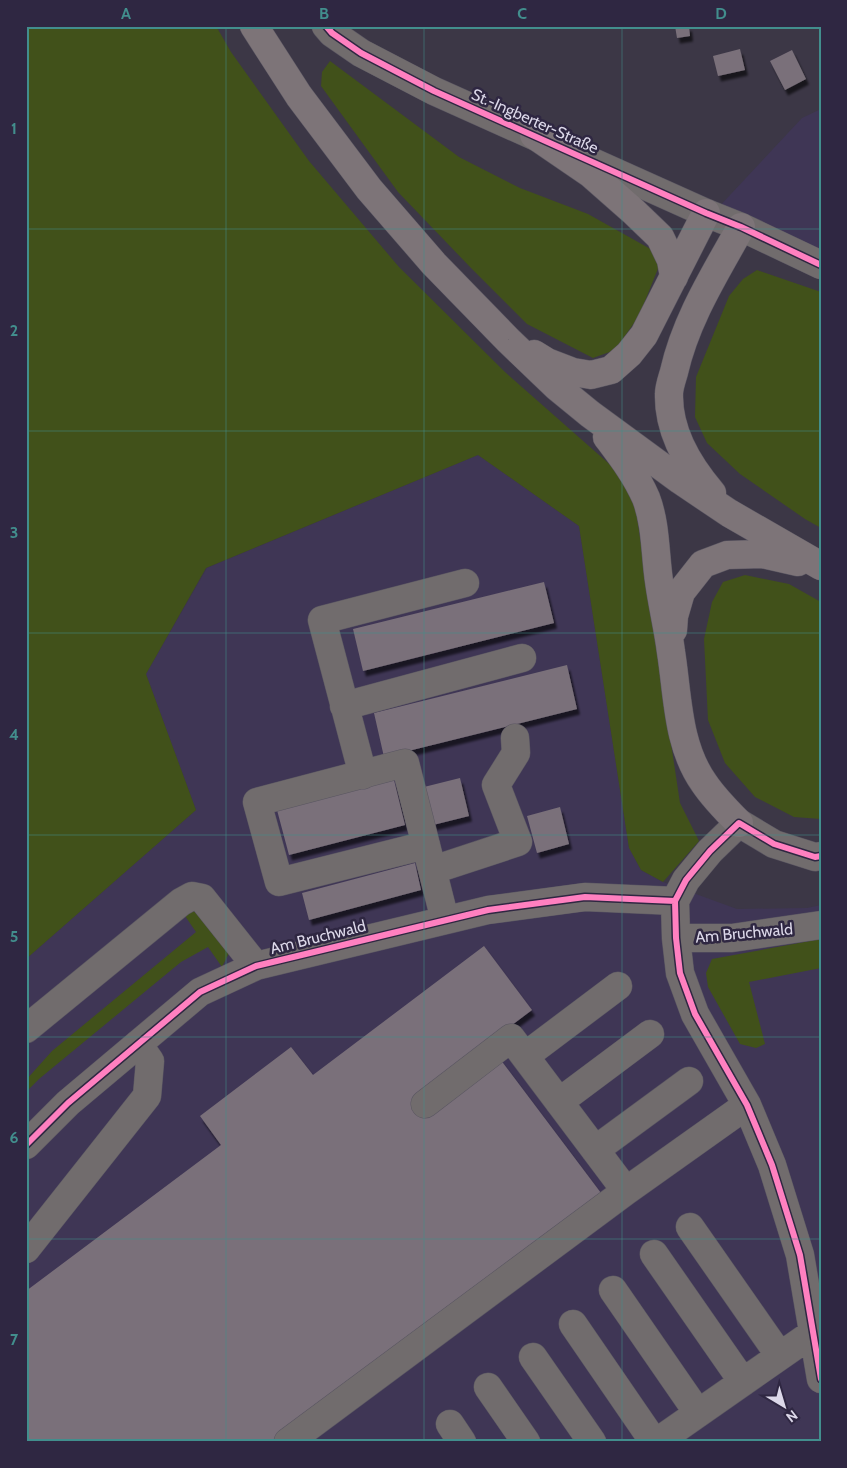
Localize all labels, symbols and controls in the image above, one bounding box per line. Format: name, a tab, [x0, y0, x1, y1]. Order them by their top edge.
text: A	[121, 4, 131, 23]
text: B	[319, 4, 329, 23]
text: C	[517, 4, 527, 23]
text: D	[715, 4, 727, 23]
street label: St.-Ingberter-Straße	[469, 84, 601, 158]
text: 1	[11, 119, 17, 138]
text: 2	[10, 321, 18, 340]
text: 3	[10, 523, 18, 542]
text: 4	[9, 725, 19, 744]
street label: Am Bruchwald	[268, 916, 368, 958]
street label: Am Bruchwald	[694, 919, 794, 947]
text: 5	[10, 927, 18, 946]
text: 6	[10, 1128, 19, 1147]
text: 7	[10, 1330, 19, 1349]
north arrow	[760, 1380, 810, 1430]
text: N	[783, 1406, 801, 1426]

